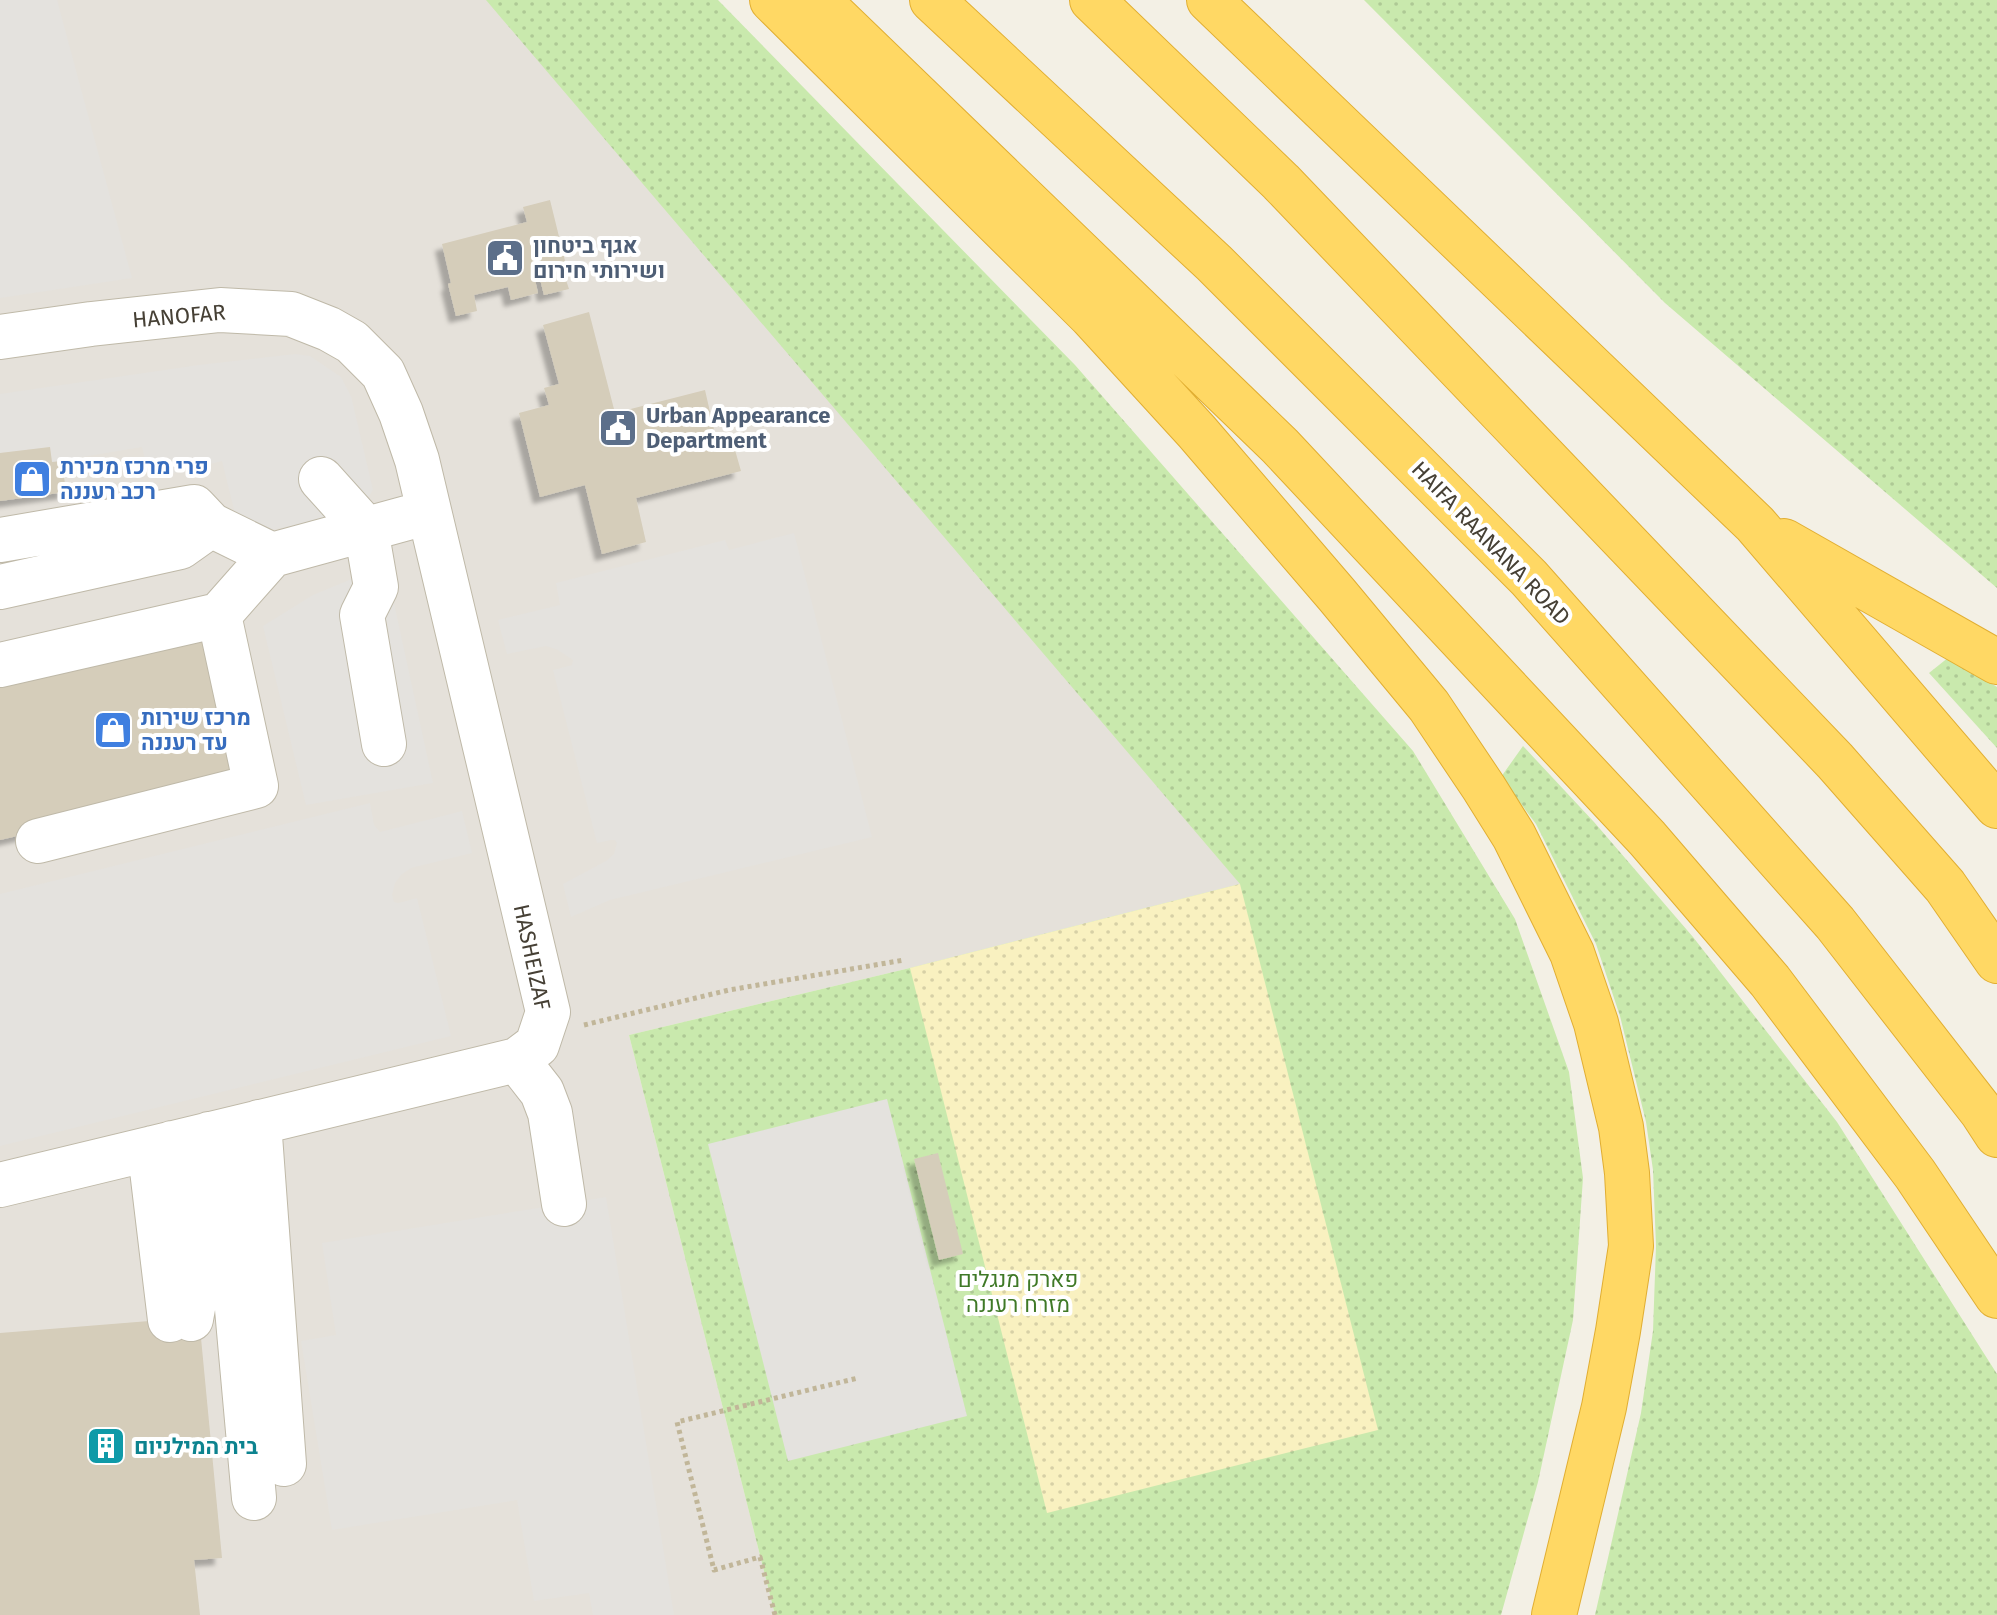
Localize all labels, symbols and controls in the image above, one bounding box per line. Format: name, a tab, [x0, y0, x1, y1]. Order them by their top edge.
place label: אגף ביטחון ושירותי חירום	[533, 232, 665, 284]
public building icon: אגף ביטחון ושירותי חירום	[484, 237, 526, 279]
street label: HANOFAR	[131, 298, 227, 334]
place label: Urban Appearance Department	[646, 402, 830, 454]
public building icon: Urban Appearance Department	[597, 407, 639, 449]
place label: פרי מרכז מכירת רכב רעננה	[60, 453, 209, 505]
street label: HAIFA RAANANA ROAD	[1406, 456, 1576, 630]
shop icon: פרי מרכז מכירת רכב רעננה	[11, 458, 53, 500]
place label: מרכז שירות עד רעננה	[141, 704, 251, 756]
shop icon: מרכז שירות עד רעננה	[92, 709, 134, 751]
street label: HASHEIZAF	[508, 902, 556, 1013]
park label: פארק מנגלים מזרח רעננה	[958, 1266, 1078, 1318]
building icon: בית המילניום	[85, 1425, 127, 1467]
place label: בית המילניום	[134, 1433, 258, 1460]

